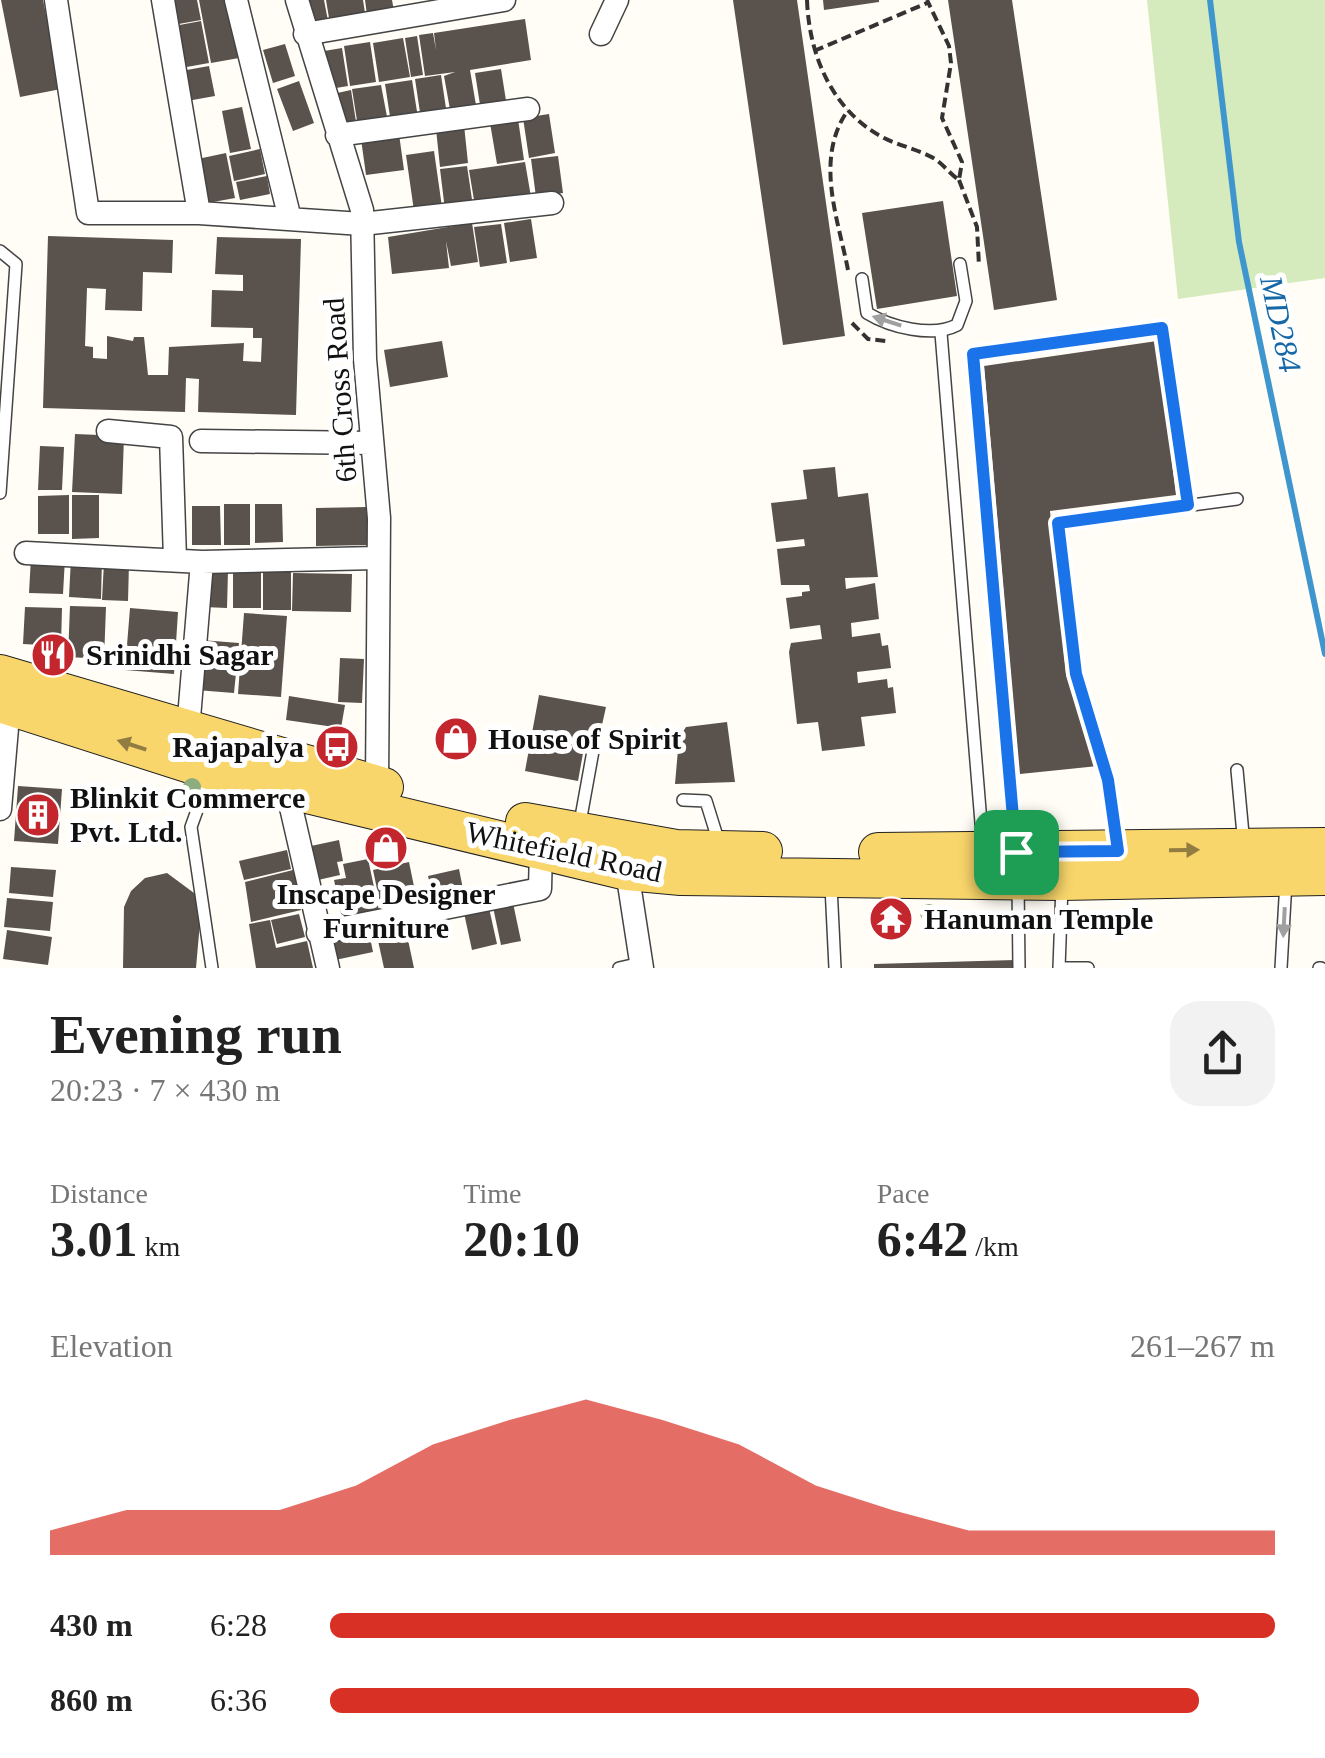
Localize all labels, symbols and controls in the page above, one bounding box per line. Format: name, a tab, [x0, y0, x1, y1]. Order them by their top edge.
water label: MD284	[1253, 271, 1309, 376]
street label: 6th Cross Road	[317, 297, 362, 483]
one-way arrow	[872, 312, 902, 327]
restaurant icon: Srinidhi Sagar	[30, 632, 76, 678]
place label: Srinidhi Sagar	[86, 638, 274, 671]
shop icon: House of Spirit	[433, 716, 479, 762]
place label: House of Spirit	[488, 722, 681, 755]
bus stop icon: Rajapalya	[314, 724, 360, 770]
place label: Rajapalya	[172, 730, 304, 763]
one-way arrow	[117, 737, 147, 752]
place label: Blinkit Commerce Pvt. Ltd.	[70, 781, 305, 848]
building icon: Blinkit Commerce Pvt. Ltd.	[15, 792, 61, 838]
pin	[974, 810, 1059, 895]
street label: Whitefield Road	[463, 815, 665, 888]
shop icon: Inscape Designer Furniture	[363, 825, 409, 871]
icon: arrive	[989, 825, 1044, 880]
one-way arrow	[1168, 842, 1200, 858]
place label: Inscape Designer Furniture	[276, 877, 496, 944]
temple icon: Hanuman Temple	[868, 896, 914, 942]
place label: Hanuman Temple	[924, 902, 1153, 935]
one-way arrow	[1275, 907, 1291, 939]
button: share	[1170, 1001, 1275, 1106]
text: Evening run	[50, 1004, 342, 1065]
text: 20:23 · 7 × 430 m	[50, 1072, 280, 1108]
text: Distance	[50, 1178, 148, 1209]
text: Time	[463, 1178, 521, 1209]
text: Pace	[877, 1178, 930, 1209]
text: 3.01	[50, 1211, 138, 1267]
text: 20:10	[463, 1211, 580, 1267]
text: 6:42	[877, 1211, 968, 1267]
text: km	[138, 1231, 180, 1262]
text: /km	[968, 1231, 1019, 1262]
text: Elevation	[50, 1328, 173, 1364]
text: 261–267 m	[1130, 1328, 1275, 1364]
text: 430 m	[50, 1607, 133, 1643]
text: 6:28	[210, 1607, 267, 1643]
text: 860 m	[50, 1682, 133, 1718]
text: 6:36	[210, 1682, 267, 1718]

